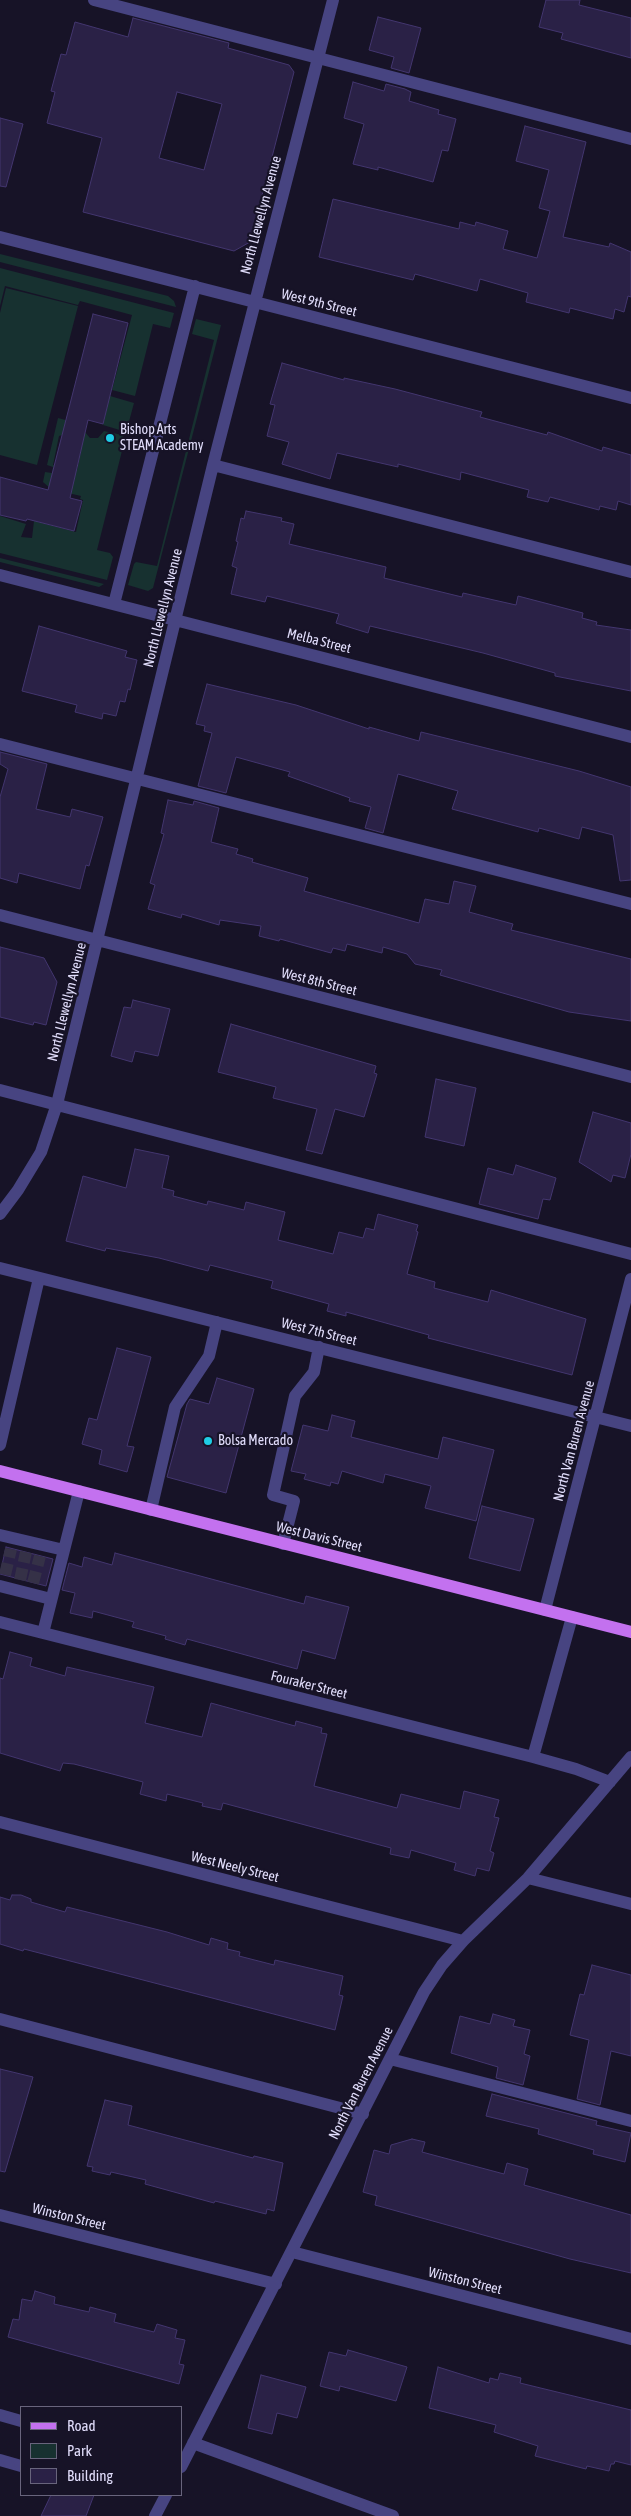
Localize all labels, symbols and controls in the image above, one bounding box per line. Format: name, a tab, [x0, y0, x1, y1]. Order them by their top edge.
street label: North Llewellyn Avenue	[237, 154, 285, 276]
street label: West 9th Street	[280, 286, 358, 320]
place label: Bishop Arts STEAM Academy	[120, 422, 204, 454]
marker: Bishop Arts STEAM Academy	[104, 432, 116, 444]
street label: North Llewellyn Avenue	[140, 547, 186, 669]
street label: Melba Street	[285, 625, 353, 657]
street label: North Llewellyn Avenue	[44, 941, 90, 1063]
street label: West 8th Street	[280, 965, 358, 999]
street label: West 7th Street	[280, 1315, 358, 1349]
street label: North Van Buren Avenue	[550, 1379, 598, 1503]
place label: Bolsa Mercado	[218, 1433, 293, 1449]
marker: Bolsa Mercado	[202, 1435, 214, 1447]
street label: West Davis Street	[274, 1518, 364, 1556]
street label: Fouraker Street	[269, 1667, 349, 1703]
street label: West Neely Street	[189, 1848, 281, 1886]
street label: North Van Buren Avenue	[325, 2024, 397, 2142]
street label: Winston Street	[31, 2200, 107, 2234]
street label: Winston Street	[427, 2264, 503, 2298]
legend	[20, 2406, 182, 2496]
text: Road	[67, 2417, 96, 2434]
text: Park	[67, 2442, 92, 2459]
text: Building	[67, 2467, 113, 2484]

